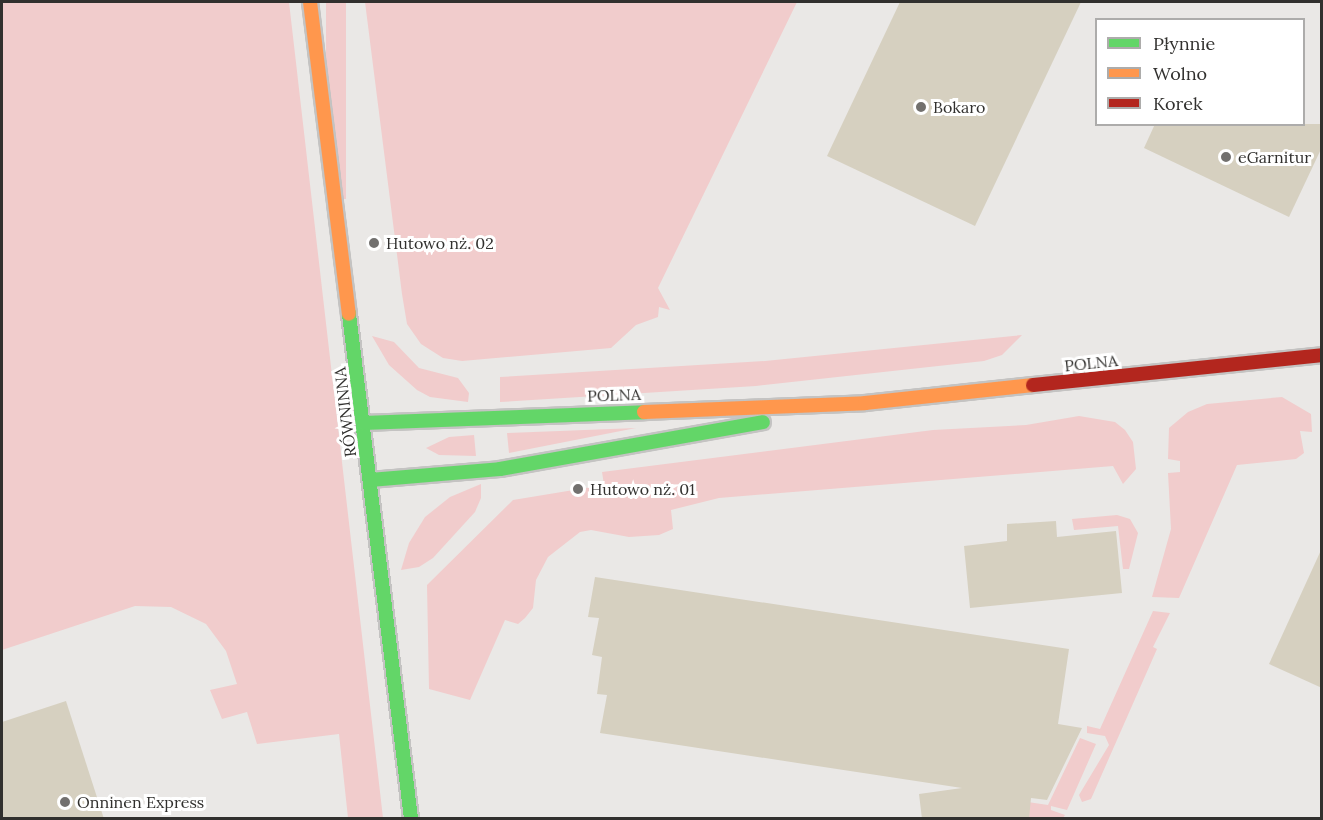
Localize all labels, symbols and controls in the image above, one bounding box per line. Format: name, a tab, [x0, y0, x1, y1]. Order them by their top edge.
legend	[1095, 18, 1305, 126]
text: Płynnie	[1153, 32, 1215, 55]
text: Wolno	[1153, 62, 1207, 85]
text: Korek	[1153, 92, 1203, 115]
place label: Bokaro	[933, 97, 985, 117]
marker: Bokaro	[914, 100, 928, 114]
place label: eGarnitur	[1238, 147, 1311, 167]
marker: eGarnitur	[1219, 150, 1233, 164]
place label: Hutowo nż. 02	[386, 233, 494, 253]
marker: Hutowo nż. 02	[367, 236, 381, 250]
street label: POLNA	[1063, 351, 1119, 375]
street label: RÓWNINNA	[330, 366, 360, 458]
street label: POLNA	[587, 384, 641, 406]
place label: Hutowo nż. 01	[590, 479, 695, 499]
marker: Hutowo nż. 01	[571, 482, 585, 496]
place label: Onninen Express	[77, 792, 204, 812]
marker: Onninen Express	[58, 795, 72, 809]

